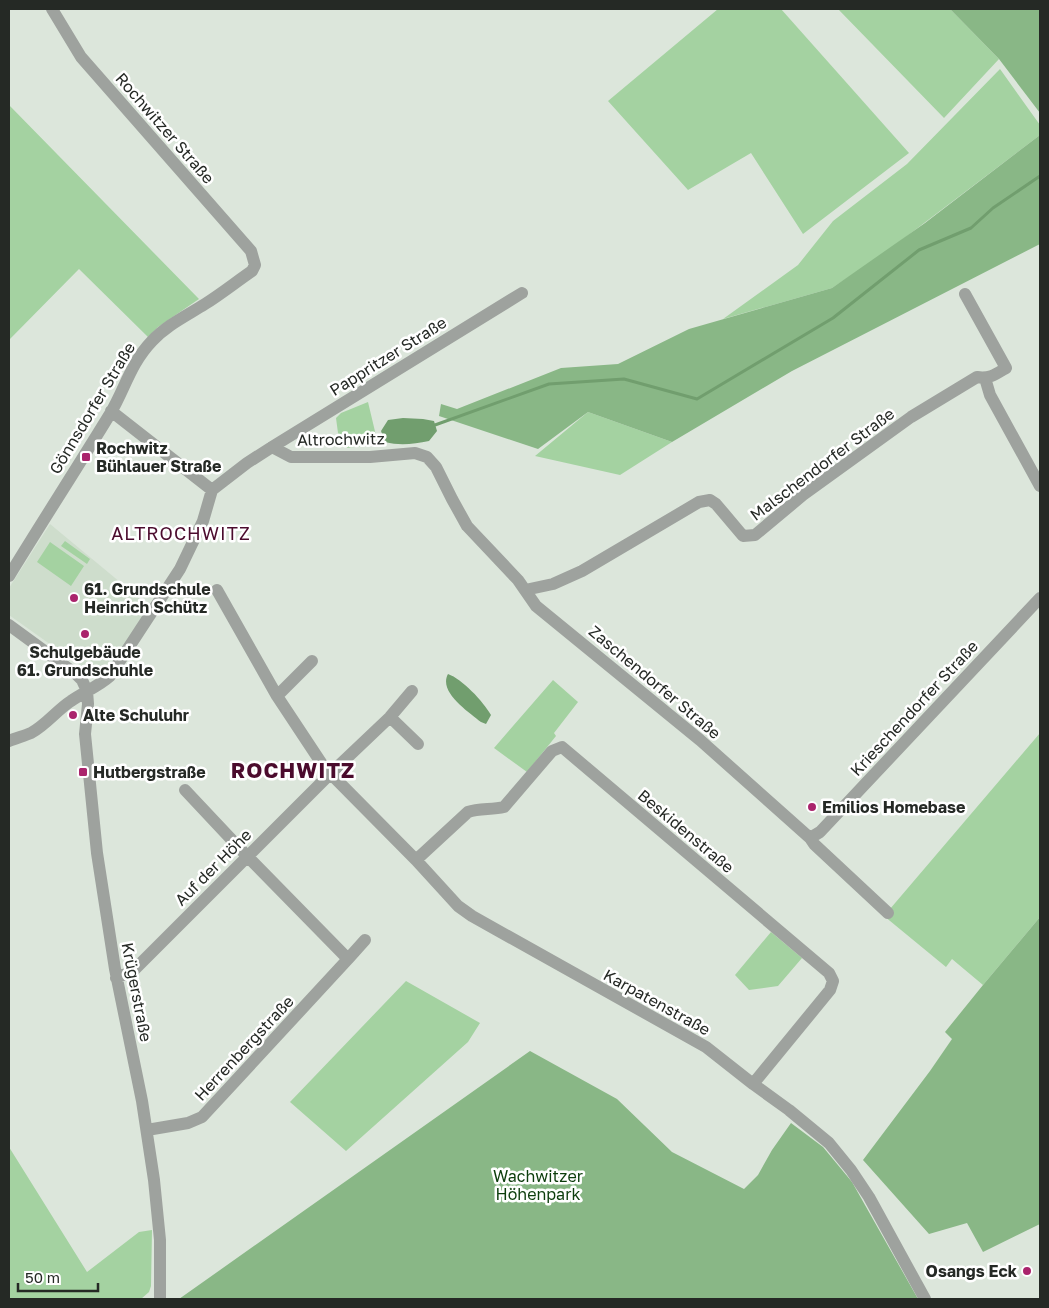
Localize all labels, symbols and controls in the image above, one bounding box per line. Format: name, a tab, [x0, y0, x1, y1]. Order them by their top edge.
street label: Rochwitzer Straße	[111, 68, 219, 188]
street label: Pappritzer Straße	[326, 312, 450, 400]
street label: Gönnsdorfer Straße	[45, 338, 139, 478]
street label: Malschendorfer Straße	[746, 403, 898, 525]
street label: Altrochwitz	[297, 428, 385, 450]
place label: Rochwitz Bühlauer Straße	[96, 438, 222, 476]
marker: Rochwitz Bühlauer Straße	[80, 451, 92, 463]
district label: ALTROCHWITZ	[111, 522, 251, 544]
place label: 61. Grundschule Heinrich Schütz	[84, 579, 211, 617]
marker: 61. Grundschule Heinrich Schütz	[68, 592, 80, 604]
street label: Zaschendorfer Straße	[585, 621, 725, 743]
marker: Schulgebäude 61. Grundschuhle	[79, 628, 91, 640]
street label: Krieschendorfer Straße	[846, 636, 982, 780]
place label: Schulgebäude 61. Grundschuhle	[17, 642, 153, 680]
place label: Alte Schuluhr	[83, 705, 189, 725]
marker: Alte Schuluhr	[67, 709, 79, 721]
district label: ROCHWITZ	[231, 757, 355, 783]
place label: Hutbergstraße	[93, 762, 206, 782]
marker: Hutbergstraße	[77, 766, 89, 778]
street label: Beskidenstraße	[634, 785, 738, 877]
place label: Emilios Homebase	[822, 797, 965, 817]
marker: Emilios Homebase	[806, 801, 818, 813]
street label: Auf der Höhe	[171, 825, 255, 909]
street label: Krügerstraße	[118, 941, 156, 1043]
street label: Karpatenstraße	[600, 964, 714, 1040]
street label: Herrenbergstraße	[190, 991, 298, 1105]
park label: Wachwitzer Höhenpark	[493, 1166, 583, 1204]
scale bar	[18, 1260, 98, 1292]
place label: Osangs Eck	[926, 1261, 1018, 1281]
marker: Osangs Eck	[1021, 1265, 1033, 1277]
text: 50 m	[25, 1268, 60, 1286]

